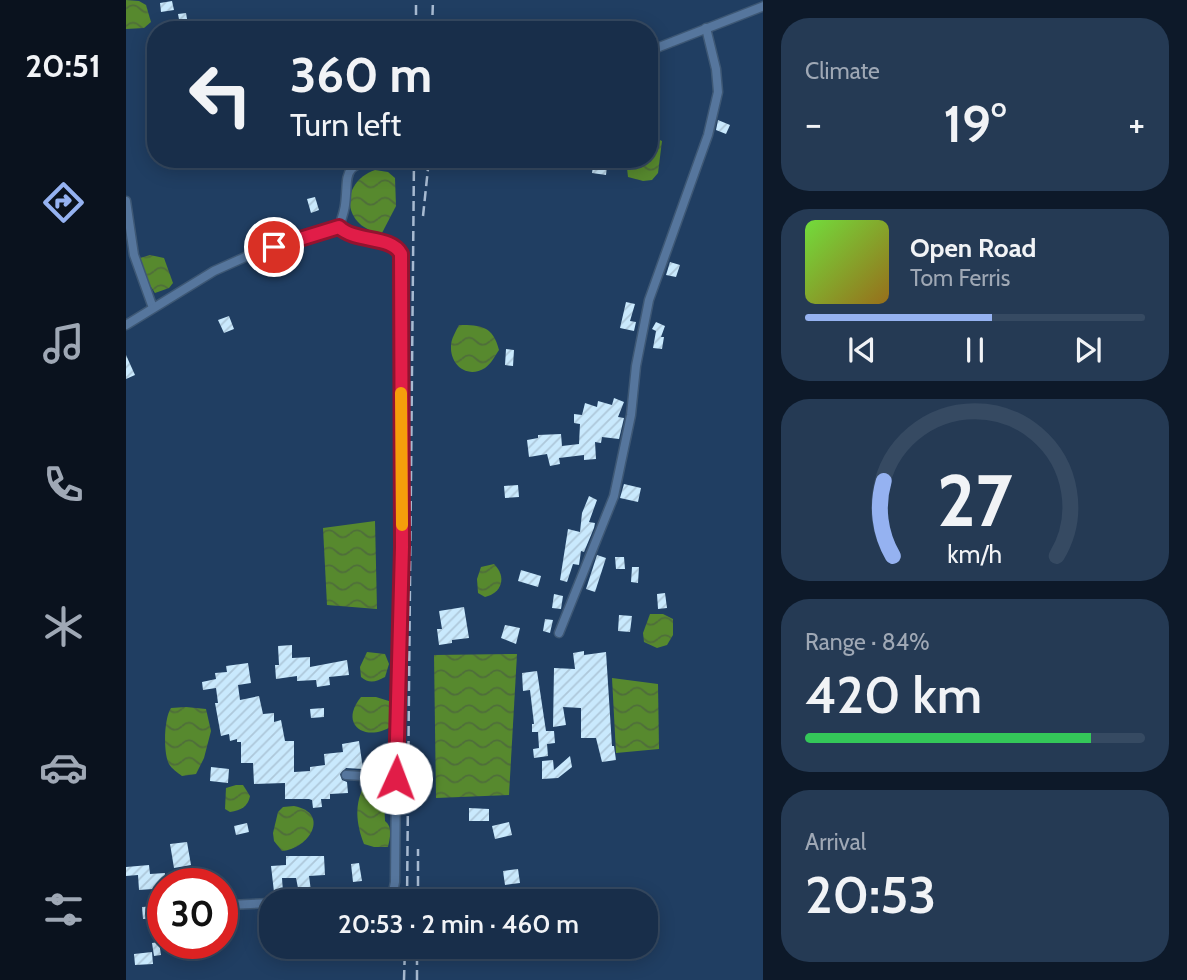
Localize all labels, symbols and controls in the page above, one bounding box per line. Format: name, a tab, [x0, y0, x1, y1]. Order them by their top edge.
text: 360 m	[290, 45, 432, 104]
text: 20:51	[25, 46, 101, 85]
icon: left	[175, 49, 266, 140]
text: Climate	[805, 57, 880, 85]
text: 19°	[944, 92, 1006, 155]
text: −	[805, 100, 822, 147]
text: +	[1128, 100, 1145, 147]
text: Turn left	[290, 105, 401, 144]
icon: directions	[39, 178, 88, 227]
pin	[244, 217, 304, 277]
icon: arrive	[255, 228, 293, 266]
text: Open Road	[910, 232, 1036, 264]
text: Tom Ferris	[910, 264, 1010, 292]
icon: music	[39, 319, 88, 368]
icon: previous	[843, 331, 881, 369]
icon: pause	[956, 331, 994, 369]
icon: next	[1069, 331, 1107, 369]
text: 27	[937, 456, 1013, 544]
icon: phone	[39, 460, 88, 509]
text: km/h	[948, 539, 1002, 569]
icon: climate	[39, 602, 88, 651]
text: Range · 84%	[805, 628, 930, 656]
text: 420 km	[805, 663, 982, 726]
position arrow	[359, 741, 433, 815]
icon: car	[39, 743, 88, 792]
text: Arrival	[805, 828, 866, 856]
text: 20:53	[805, 863, 936, 926]
speed limit sign: 30	[147, 868, 238, 959]
icon: filters	[39, 885, 88, 934]
text: 20:53 · 2 min · 460 m	[338, 908, 579, 940]

